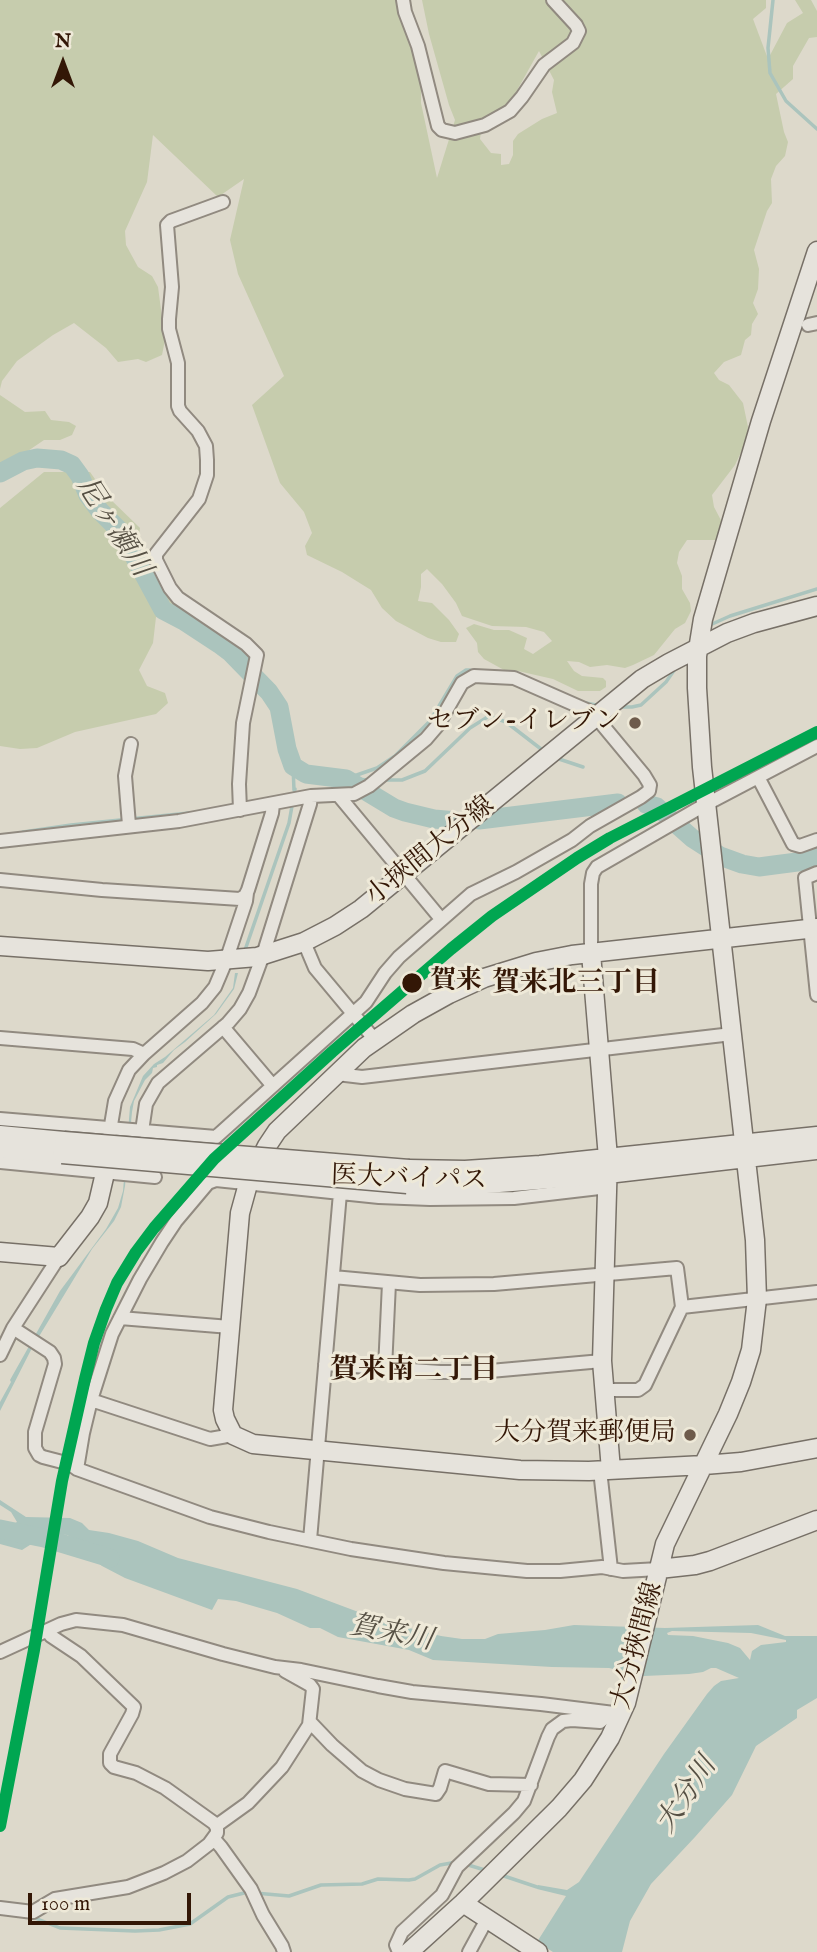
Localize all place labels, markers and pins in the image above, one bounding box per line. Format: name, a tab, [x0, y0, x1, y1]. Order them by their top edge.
place label: セブン-イレブン	[427, 707, 621, 739]
marker: セブン-イレブン	[627, 715, 643, 731]
place label: 賀来	[430, 967, 482, 999]
marker: 賀来	[400, 971, 424, 995]
place label: 大分賀来郵便局	[494, 1419, 676, 1451]
marker: 大分賀来郵便局	[682, 1427, 698, 1443]

